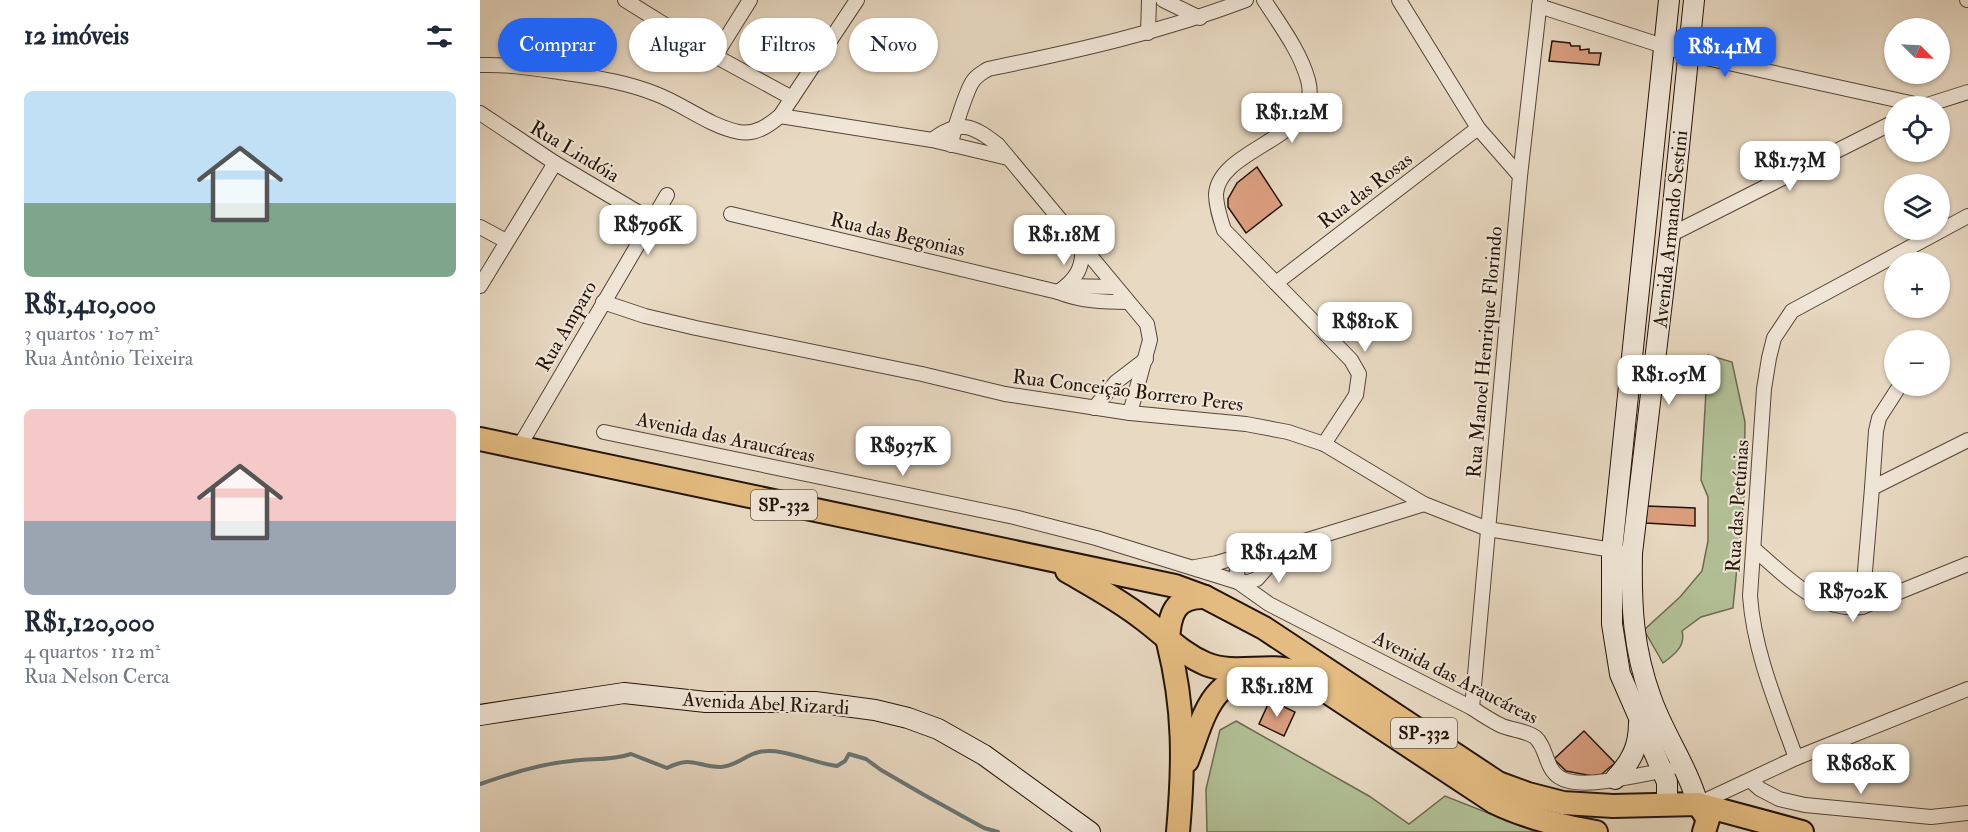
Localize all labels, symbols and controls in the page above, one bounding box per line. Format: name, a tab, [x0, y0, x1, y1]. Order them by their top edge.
chip: Comprar	[498, 18, 617, 72]
chip: Alugar	[629, 18, 727, 72]
chip: Filtros	[739, 18, 837, 72]
chip: Novo	[849, 18, 938, 72]
north arrow	[1884, 18, 1950, 84]
map controls	[1884, 18, 1950, 396]
text: 12 imóveis	[24, 20, 129, 52]
icon: filters	[423, 20, 456, 53]
pin: R$1.41M	[1670, 27, 1780, 78]
text: R$1.41M	[1688, 34, 1762, 59]
pin: R$1.12M	[1237, 93, 1347, 144]
button: locate	[1884, 96, 1950, 162]
text: R$1.12M	[1255, 100, 1329, 125]
street label: Rua Lindóia	[525, 115, 625, 188]
street label: Avenida Armando Sestini	[1648, 129, 1693, 330]
icon: home	[186, 130, 294, 238]
pin: R$1.73M	[1735, 141, 1845, 192]
street label: Rua das Rosas	[1313, 147, 1418, 234]
text: R$1.73M	[1754, 148, 1826, 173]
button: layers	[1884, 174, 1950, 240]
pin: R$796K	[599, 205, 697, 256]
street label: Rua das Begonias	[828, 207, 968, 262]
text: R$796K	[613, 212, 683, 237]
pin: R$1.18M	[1009, 215, 1119, 266]
text: R$1.18M	[1028, 222, 1100, 247]
street label: Rua Manoel Henrique Florindo	[1461, 225, 1508, 479]
button: +	[1884, 252, 1950, 318]
street label: Rua Amparo	[531, 277, 603, 376]
text: R$1,410,000	[24, 289, 156, 321]
pin: R$810K	[1316, 302, 1414, 353]
text: R$810K	[1332, 309, 1398, 334]
text: 3 quartos · 107 m²	[24, 321, 159, 346]
button: −	[1884, 330, 1950, 396]
text: Rua Antônio Teixeira	[24, 346, 193, 371]
pin: R$1.05M	[1614, 355, 1724, 406]
text: R$1.05M	[1631, 362, 1707, 387]
street label: Rua Conceição Borrero Peres	[1011, 364, 1245, 417]
street label: Avenida das Araucáreas	[633, 406, 818, 469]
pin: R$937K	[854, 426, 952, 477]
text: R$937K	[870, 433, 936, 458]
street label: Rua das Petúnias	[1720, 439, 1755, 573]
icon: home	[186, 448, 294, 556]
road number: SP-332	[751, 490, 817, 520]
pin: R$1.42M	[1224, 533, 1334, 584]
text: R$1.42M	[1240, 540, 1318, 565]
pin: R$702K	[1804, 572, 1902, 623]
text: R$702K	[1818, 579, 1888, 604]
text: R$1,120,000	[24, 607, 155, 639]
street label: Avenida das Araucáreas	[1368, 625, 1543, 730]
text: 4 quartos · 112 m²	[24, 639, 160, 664]
text: Rua Nelson Cerca	[24, 664, 170, 689]
pin: R$1.18M	[1222, 667, 1332, 718]
text: R$1.18M	[1241, 674, 1313, 699]
street label: Avenida Abel Rizardi	[681, 687, 850, 720]
road number: SP-332	[1391, 718, 1457, 748]
pin: R$680K	[1812, 744, 1910, 795]
text: R$680K	[1826, 751, 1896, 776]

